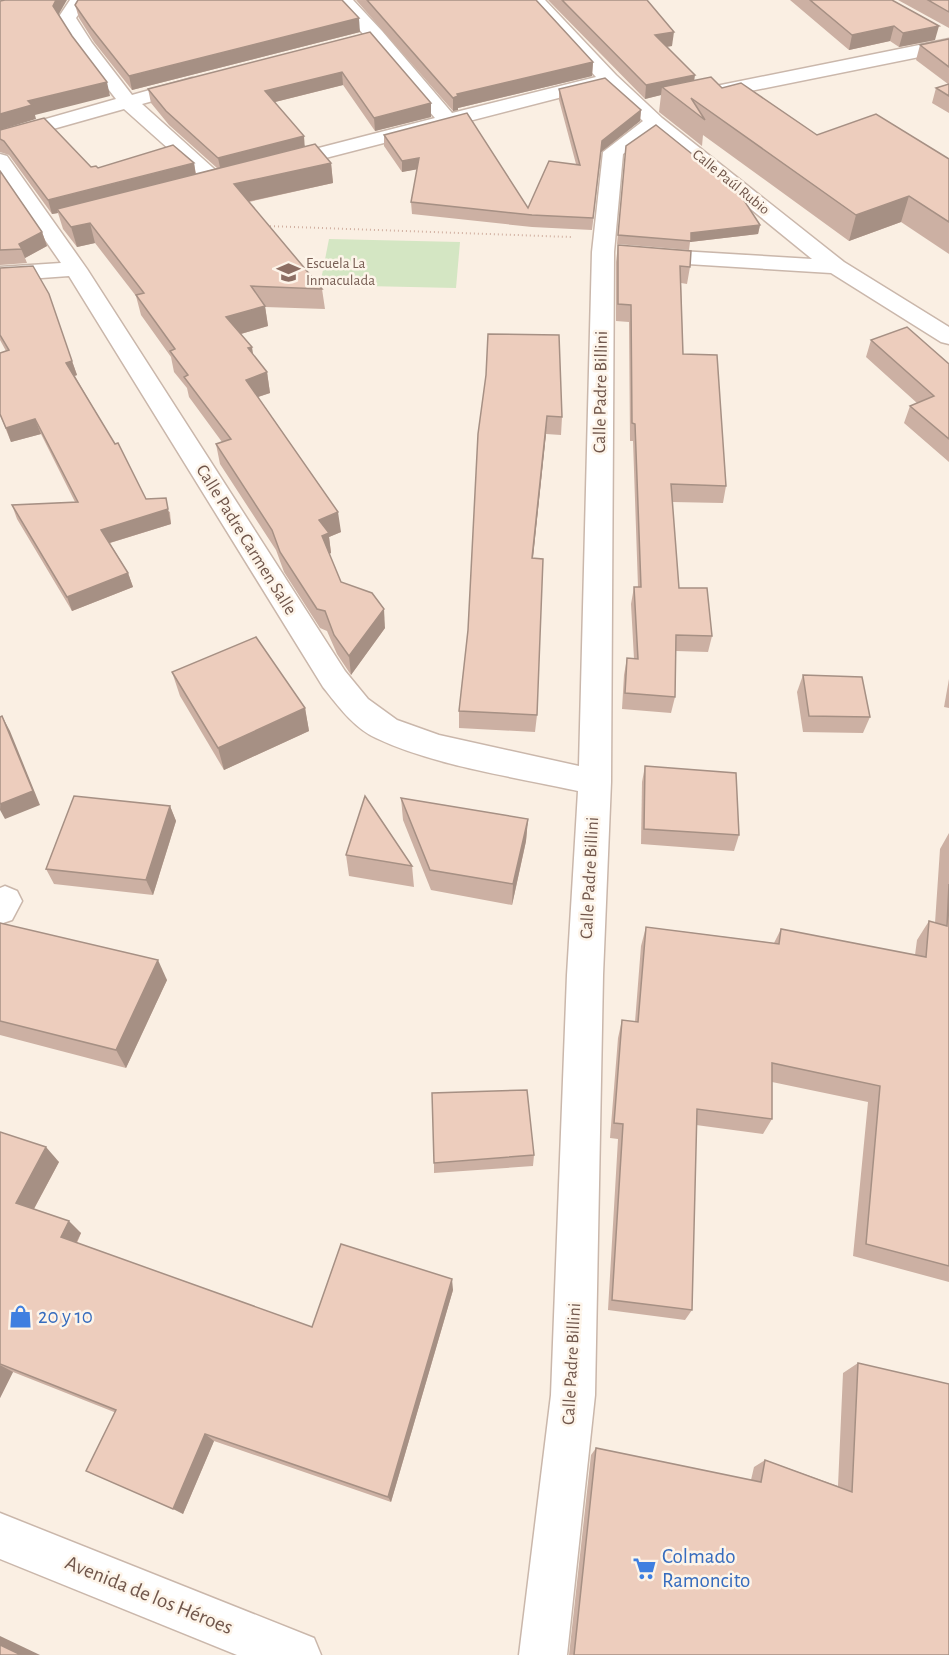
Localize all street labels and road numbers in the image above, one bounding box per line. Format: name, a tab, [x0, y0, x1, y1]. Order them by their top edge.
street label: Calle Paúl Rubio	[690, 147, 772, 217]
street label: Calle Padre Billini	[591, 331, 611, 453]
street label: Calle Padre Carmen Salle	[192, 462, 300, 618]
street label: Calle Padre Billini	[578, 816, 602, 940]
street label: Calle Padre Billini	[560, 1302, 584, 1426]
street label: Avenida de los Héroes	[62, 1552, 236, 1638]

